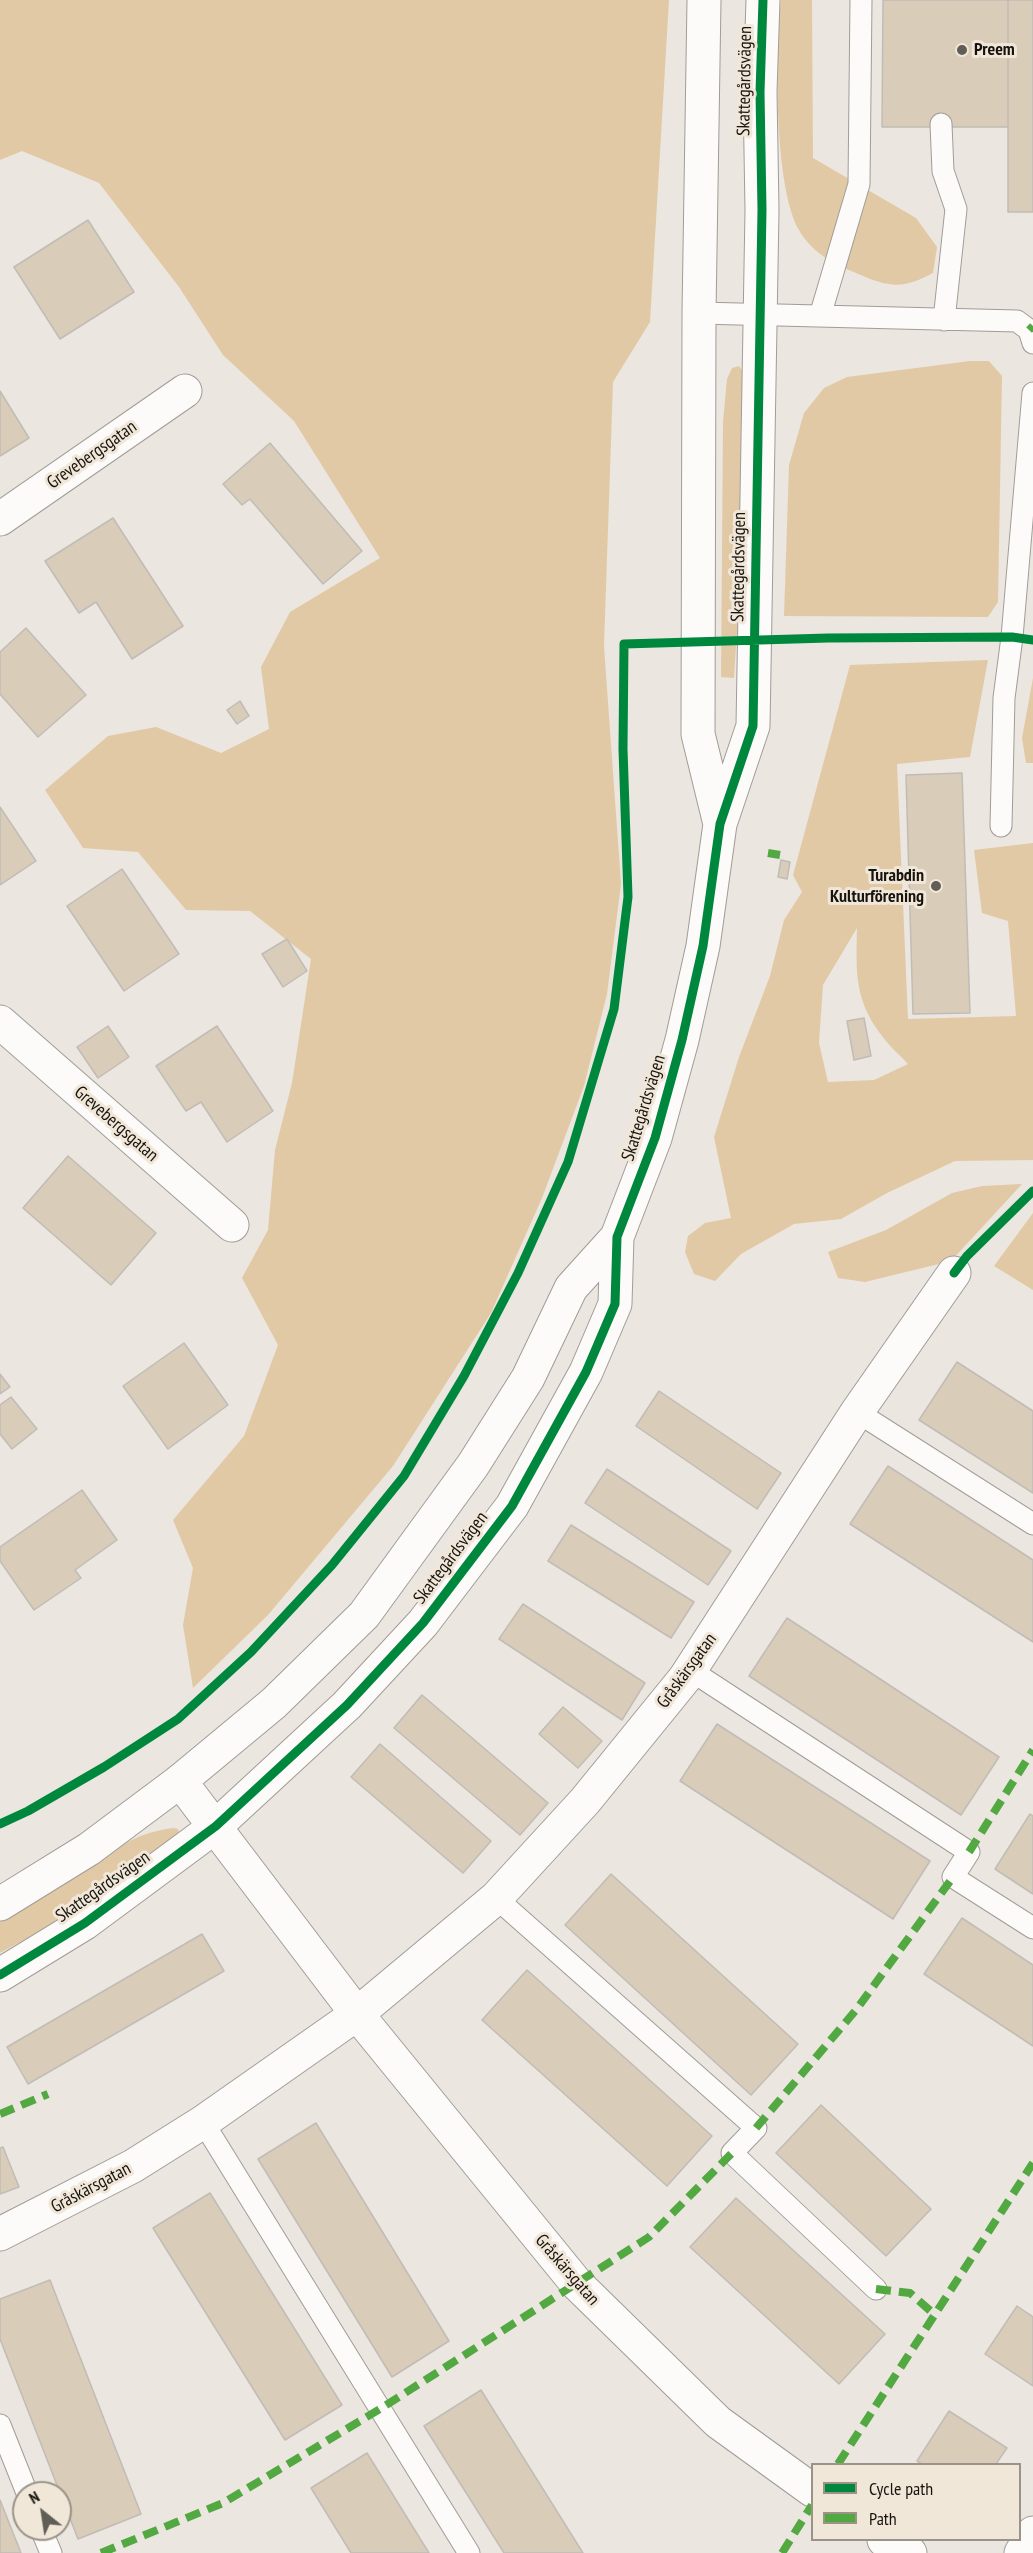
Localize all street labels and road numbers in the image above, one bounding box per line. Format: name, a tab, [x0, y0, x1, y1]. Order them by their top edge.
street label: Skattegårdsvägen	[733, 26, 757, 136]
street label: Grevebergsgatan	[43, 416, 141, 494]
street label: Skattegårdsvägen	[727, 512, 751, 622]
street label: Skattegårdsvägen	[618, 1052, 670, 1164]
street label: Grevebergsgatan	[70, 1082, 162, 1166]
street label: Skattegårdsvägen	[409, 1508, 493, 1608]
street label: Gråskärsgatan	[653, 1629, 721, 1713]
street label: Skattegårdsvägen	[52, 1847, 154, 1927]
street label: Gråskärsgatan	[47, 2158, 135, 2218]
street label: Gråskärsgatan	[530, 2230, 604, 2310]

